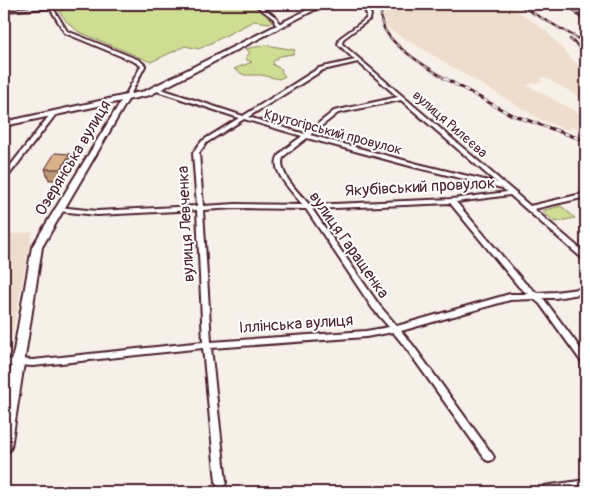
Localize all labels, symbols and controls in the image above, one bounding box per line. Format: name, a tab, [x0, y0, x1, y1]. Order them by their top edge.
street label: вулиця Рилєєва	[409, 87, 491, 161]
street label: Озерянська вулиця	[31, 97, 115, 219]
street label: Крутогірський провулок	[262, 105, 404, 159]
street label: вулиця Левченка	[173, 165, 199, 283]
street label: Якубівський провулок	[344, 173, 496, 201]
street label: вулиця Гаращенка	[305, 188, 393, 302]
street label: Іллінська вулиця	[238, 310, 354, 338]

